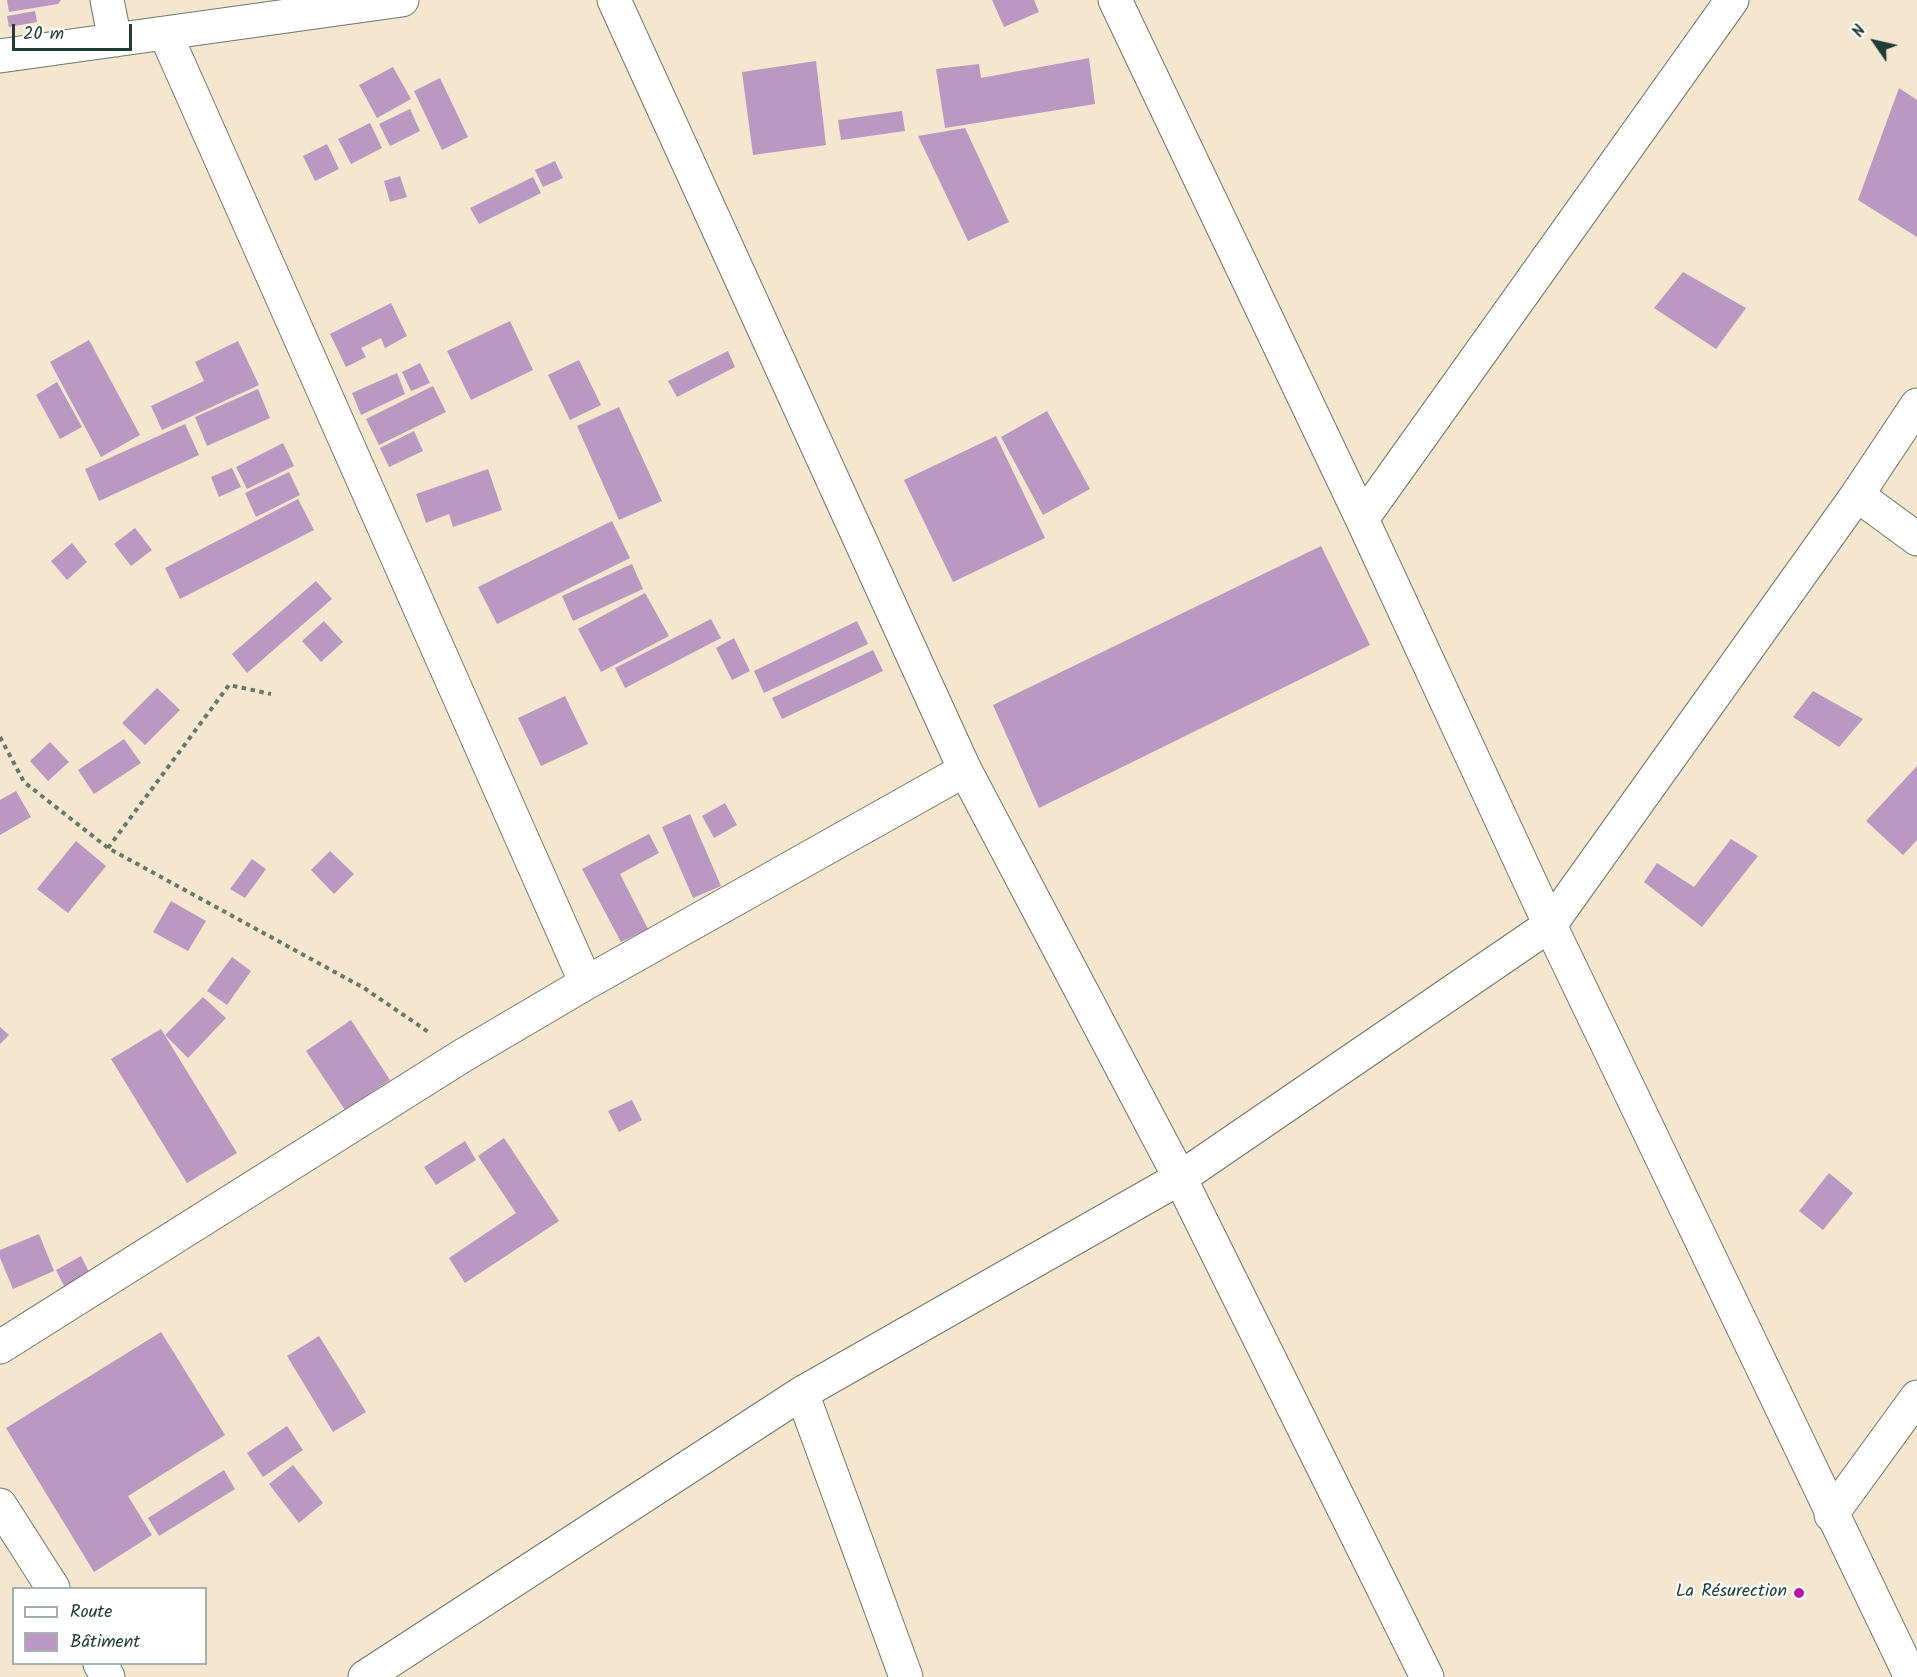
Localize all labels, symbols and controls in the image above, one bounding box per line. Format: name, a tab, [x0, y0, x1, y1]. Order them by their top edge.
scale bar	[15, 12, 135, 50]
north arrow	[1845, 12, 1905, 72]
text: 20 m	[23, 20, 64, 49]
text: N	[1846, 20, 1873, 43]
place label: La Résurection	[1676, 1582, 1787, 1604]
marker: La Résurection	[1792, 1586, 1806, 1600]
legend	[12, 1587, 207, 1665]
text: Route	[70, 1598, 112, 1627]
text: Bâtiment	[70, 1628, 140, 1657]

